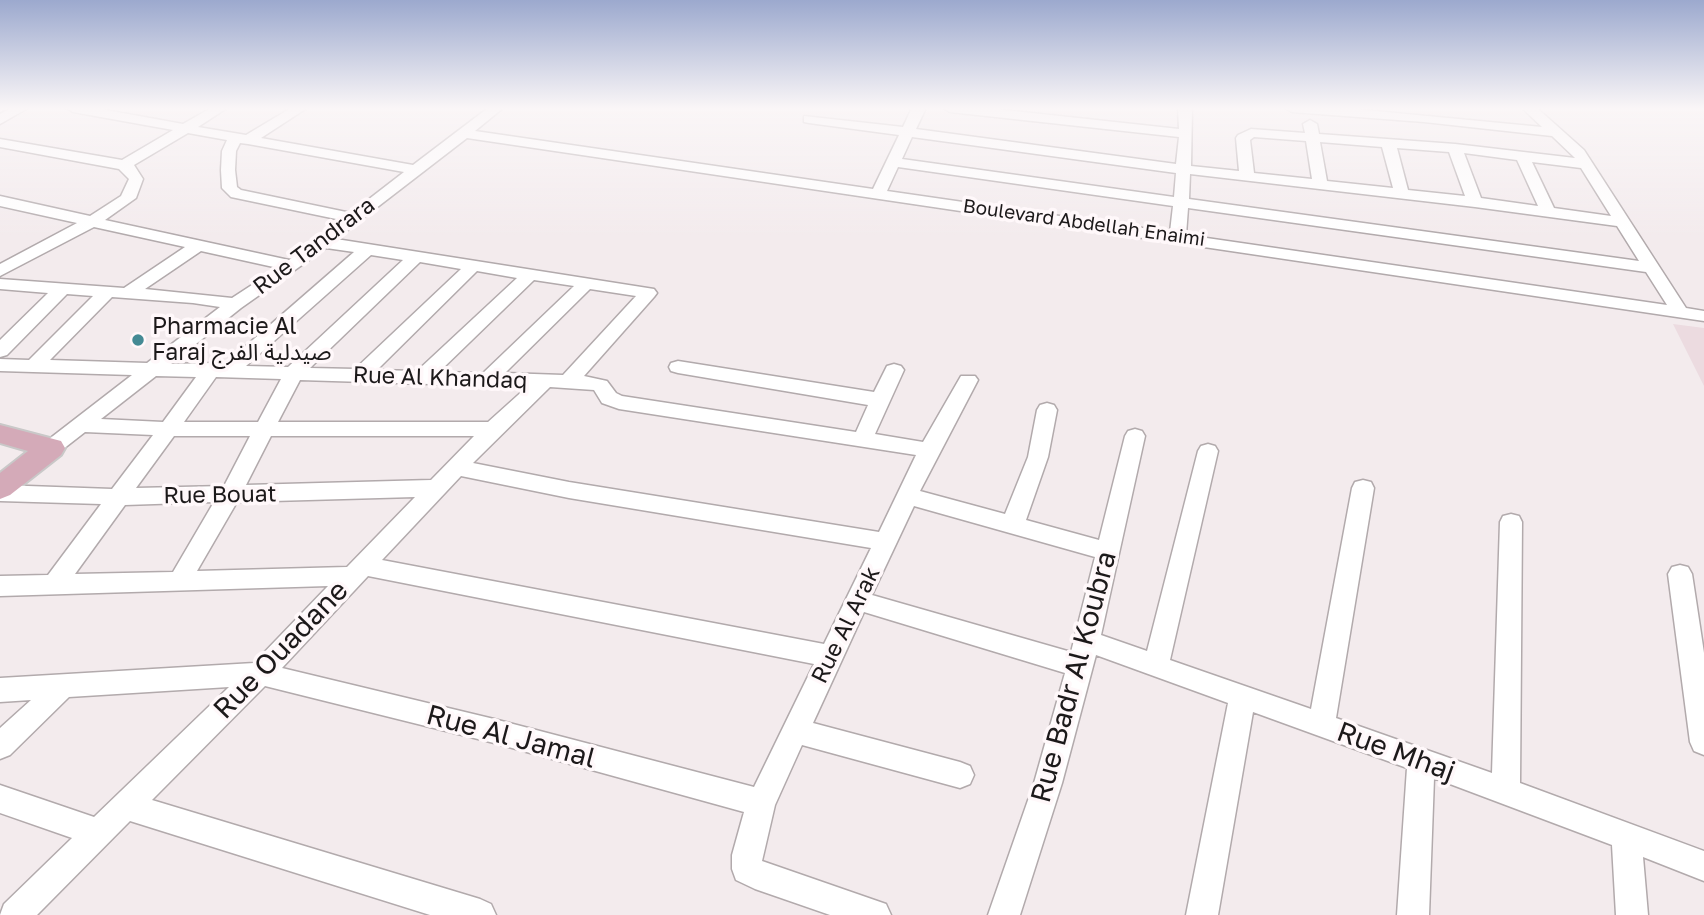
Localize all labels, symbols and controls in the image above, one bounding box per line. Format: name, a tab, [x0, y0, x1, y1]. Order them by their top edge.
street label: Rue Tandrara	[248, 191, 380, 301]
street label: Boulevard Abdellah Enaimi	[962, 195, 1206, 251]
place label: Pharmacie Al Faraj صيدلية الفرج	[152, 313, 332, 367]
marker: Pharmacie Al Faraj صيدلية الفرج	[130, 332, 146, 348]
street label: Rue Al Khandaq	[352, 361, 528, 395]
street label: Rue Bouat	[163, 480, 277, 510]
street label: Rue Badr Al Koubra	[1024, 548, 1124, 806]
street label: Rue Al Arak	[806, 562, 886, 688]
street label: Rue Ouadane	[207, 574, 355, 726]
street label: Rue Al Jamal	[423, 698, 599, 776]
street label: Rue Mhaj	[1332, 715, 1460, 789]

